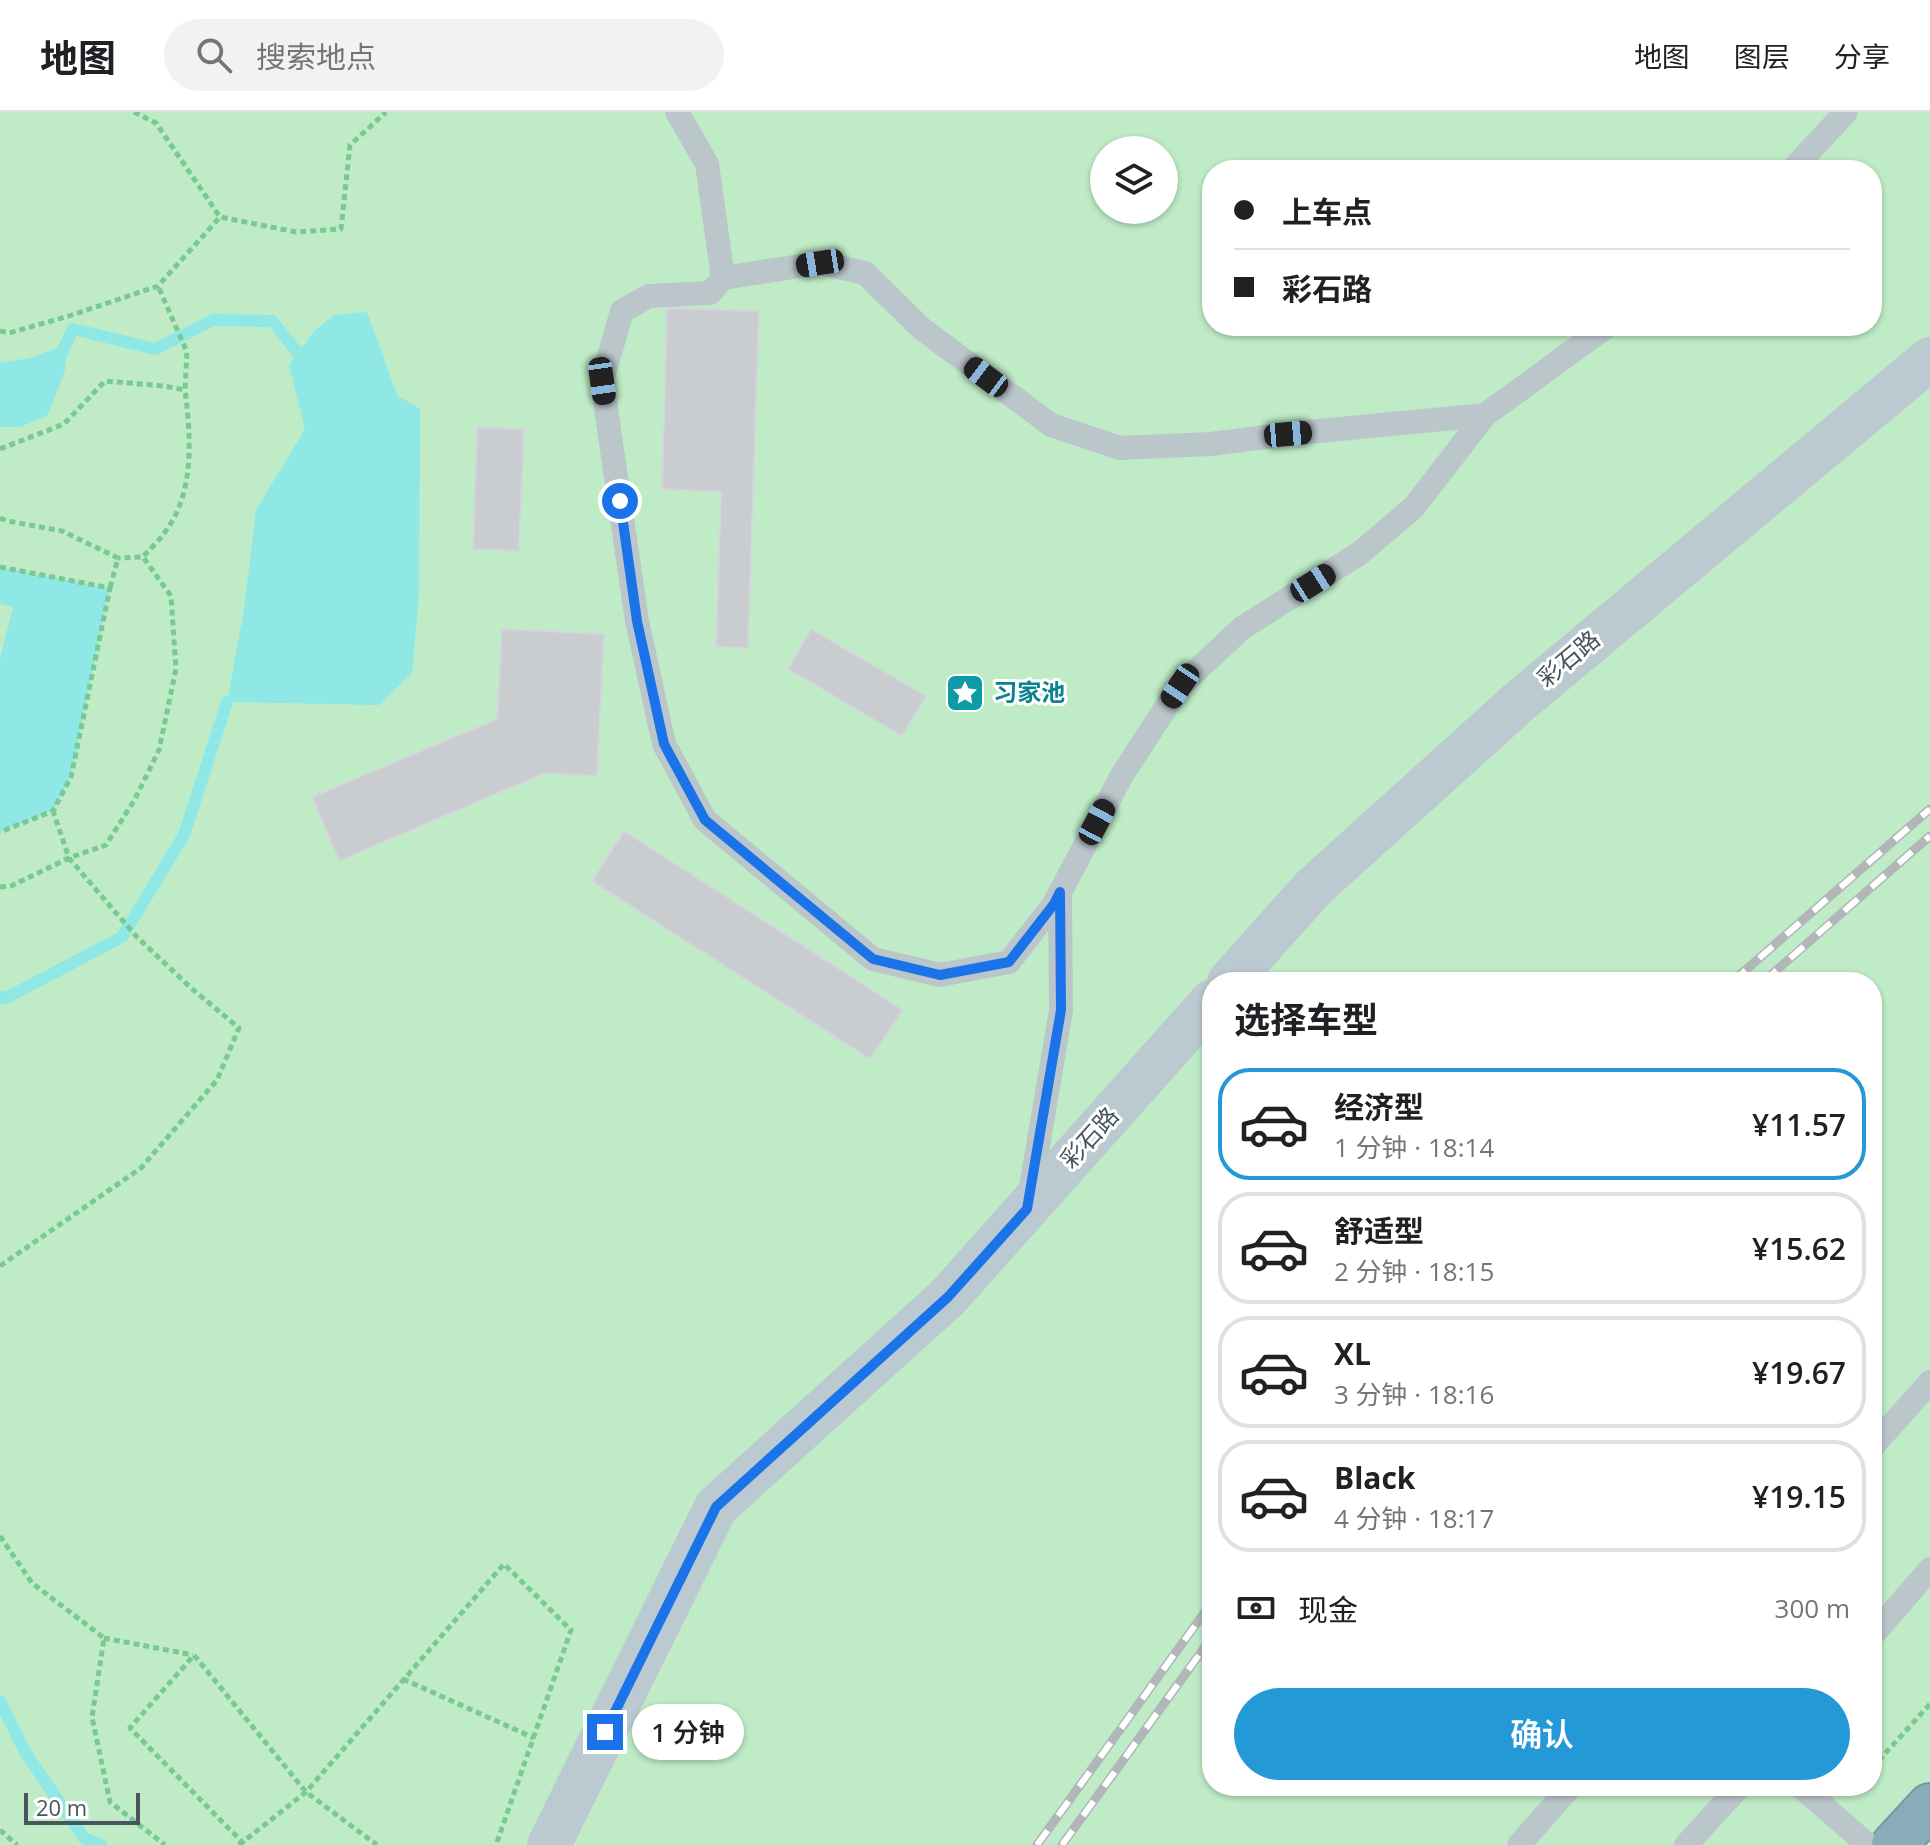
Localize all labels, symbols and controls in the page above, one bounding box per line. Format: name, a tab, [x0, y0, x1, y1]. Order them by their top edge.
search box	[164, 19, 724, 91]
text: 地图	[40, 31, 116, 83]
icon: search	[192, 33, 236, 77]
text: 搜索地点	[256, 36, 376, 77]
text: 地图	[1634, 37, 1690, 75]
text: 图层	[1734, 37, 1790, 75]
text: 分享	[1834, 37, 1890, 75]
map controls	[1090, 136, 1178, 224]
button: layers	[1090, 136, 1178, 224]
text: 上车点	[1282, 191, 1372, 232]
car	[794, 247, 846, 279]
text: 彩石路	[1282, 268, 1372, 309]
car	[960, 353, 1012, 401]
car	[587, 356, 617, 406]
car	[1263, 420, 1313, 448]
route start	[602, 483, 638, 519]
car	[1286, 560, 1340, 606]
street label: 彩石路	[1530, 622, 1606, 694]
car	[1157, 659, 1203, 713]
place icon: 习家池	[944, 672, 986, 714]
place label: 习家池	[993, 675, 1065, 708]
car	[1075, 795, 1119, 849]
text: 选择车型	[1234, 995, 1378, 1044]
text: 经济型	[1334, 1086, 1424, 1127]
icon: car	[1238, 1088, 1310, 1160]
street label: 彩石路	[1053, 1099, 1125, 1175]
text: ¥11.57	[1752, 1104, 1846, 1145]
text: 1 分钟 · 18:14	[1334, 1129, 1494, 1165]
text: 舒适型	[1334, 1210, 1424, 1251]
icon: car	[1238, 1212, 1310, 1284]
text: ¥15.62	[1752, 1228, 1846, 1269]
text: 2 分钟 · 18:15	[1334, 1253, 1494, 1289]
text: XL	[1334, 1333, 1371, 1374]
icon: car	[1238, 1336, 1310, 1408]
text: ¥19.67	[1752, 1352, 1846, 1393]
text: 3 分钟 · 18:16	[1334, 1376, 1494, 1412]
text: Black	[1334, 1457, 1415, 1498]
icon: car	[1238, 1460, 1310, 1532]
text: ¥19.15	[1752, 1476, 1846, 1517]
text: 4 分钟 · 18:17	[1334, 1500, 1494, 1536]
icon: cash	[1234, 1586, 1278, 1630]
text: 现金	[1298, 1589, 1358, 1630]
text: 300 m	[1775, 1590, 1850, 1626]
button: 确认	[1234, 1688, 1850, 1780]
callout: 1 分钟	[633, 1704, 745, 1760]
route end	[587, 1714, 623, 1750]
text: 1 分钟	[651, 1714, 725, 1750]
scale bar	[24, 1789, 140, 1825]
text: 20 m	[36, 1792, 87, 1822]

